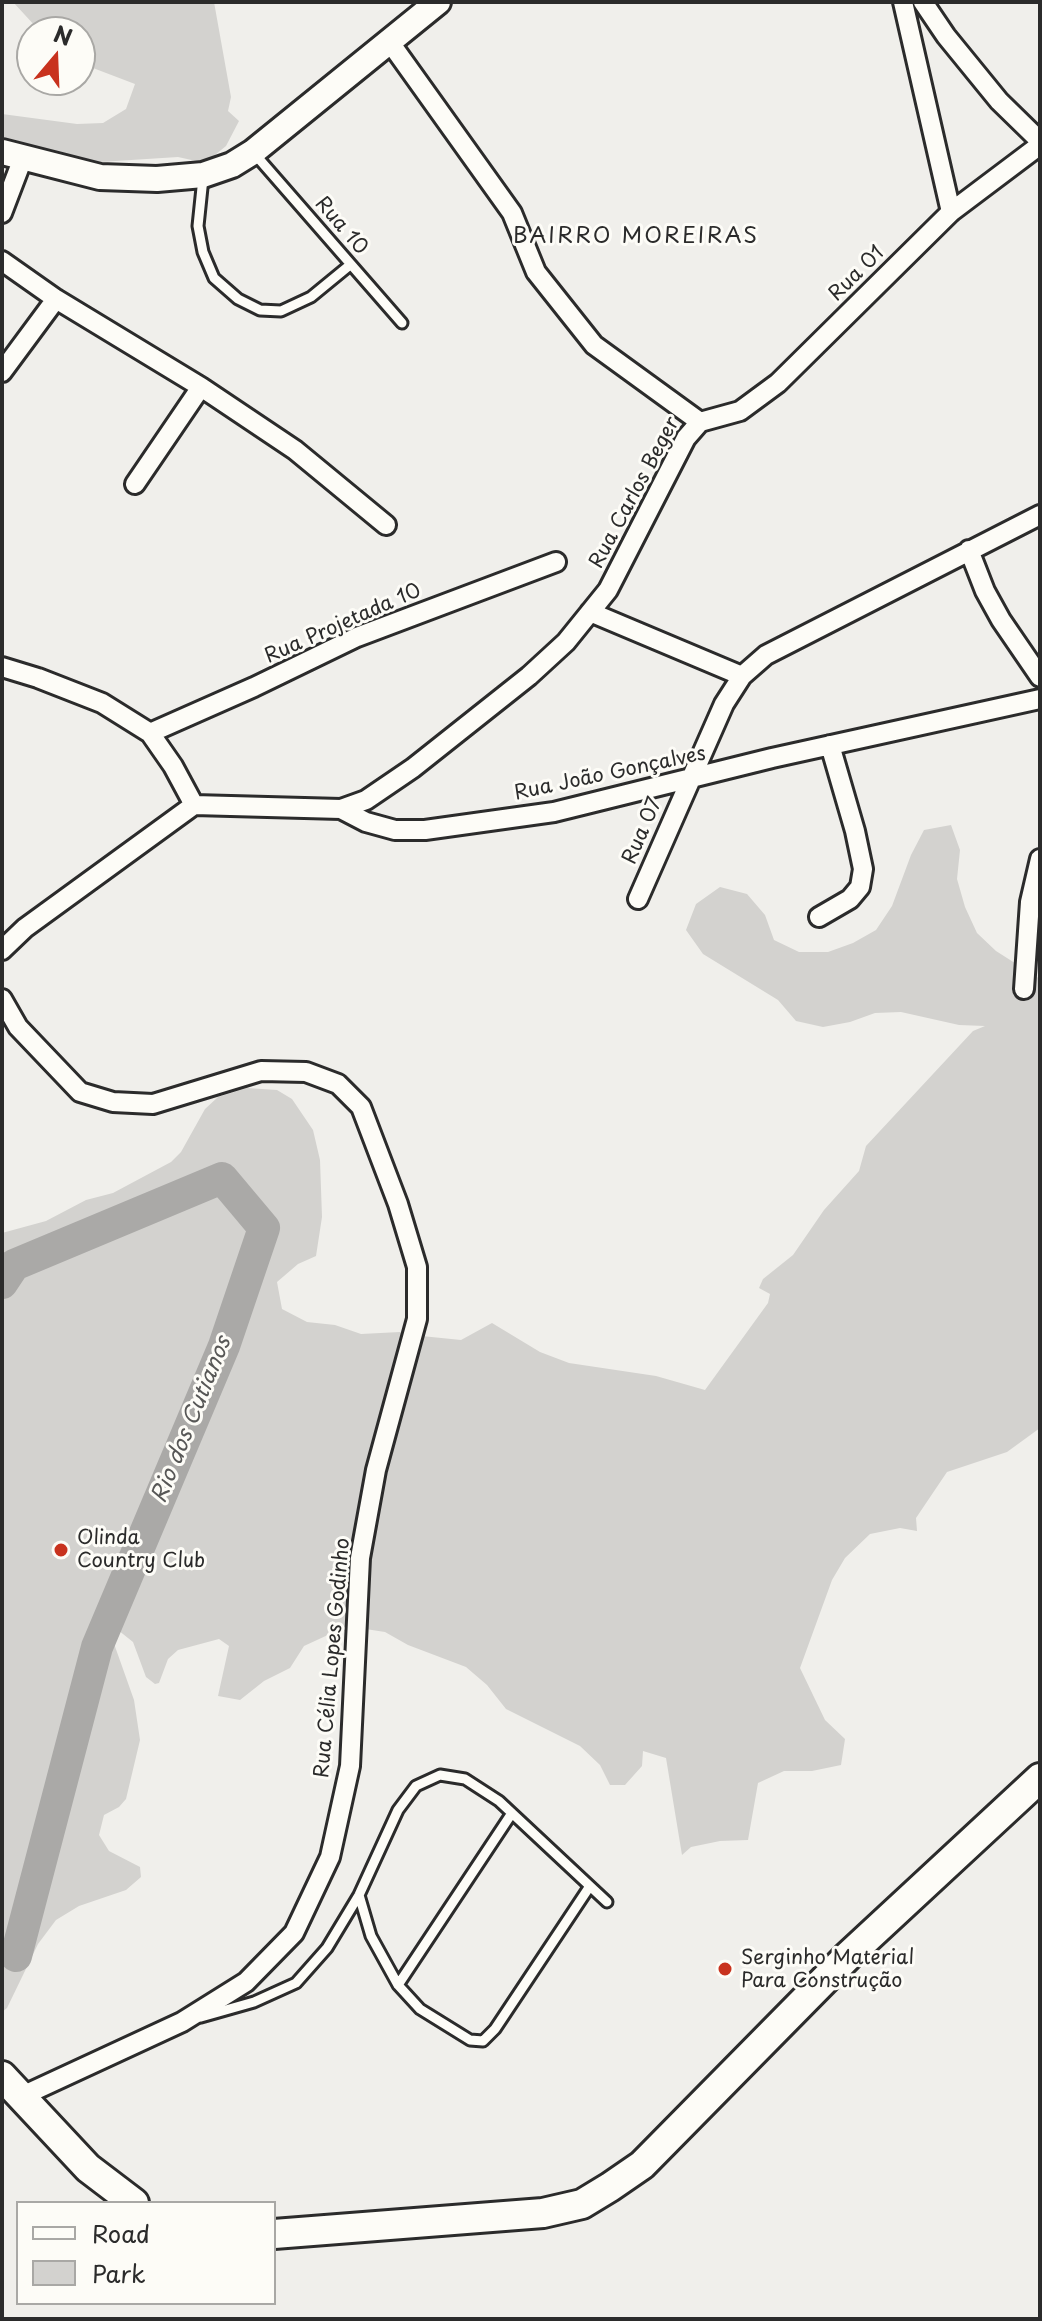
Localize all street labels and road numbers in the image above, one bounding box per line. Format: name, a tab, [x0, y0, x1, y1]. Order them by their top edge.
street label: Rua 10	[309, 192, 373, 260]
street label: Rua 01	[824, 241, 890, 307]
street label: Rua Carlos Beger	[585, 413, 685, 573]
street label: Rua Projetada 10	[261, 579, 425, 669]
street label: Rua João Gonçalves	[512, 742, 708, 806]
street label: Rua 07	[618, 794, 668, 868]
street label: Rua Célia Lopes Godinho	[311, 1537, 355, 1779]

